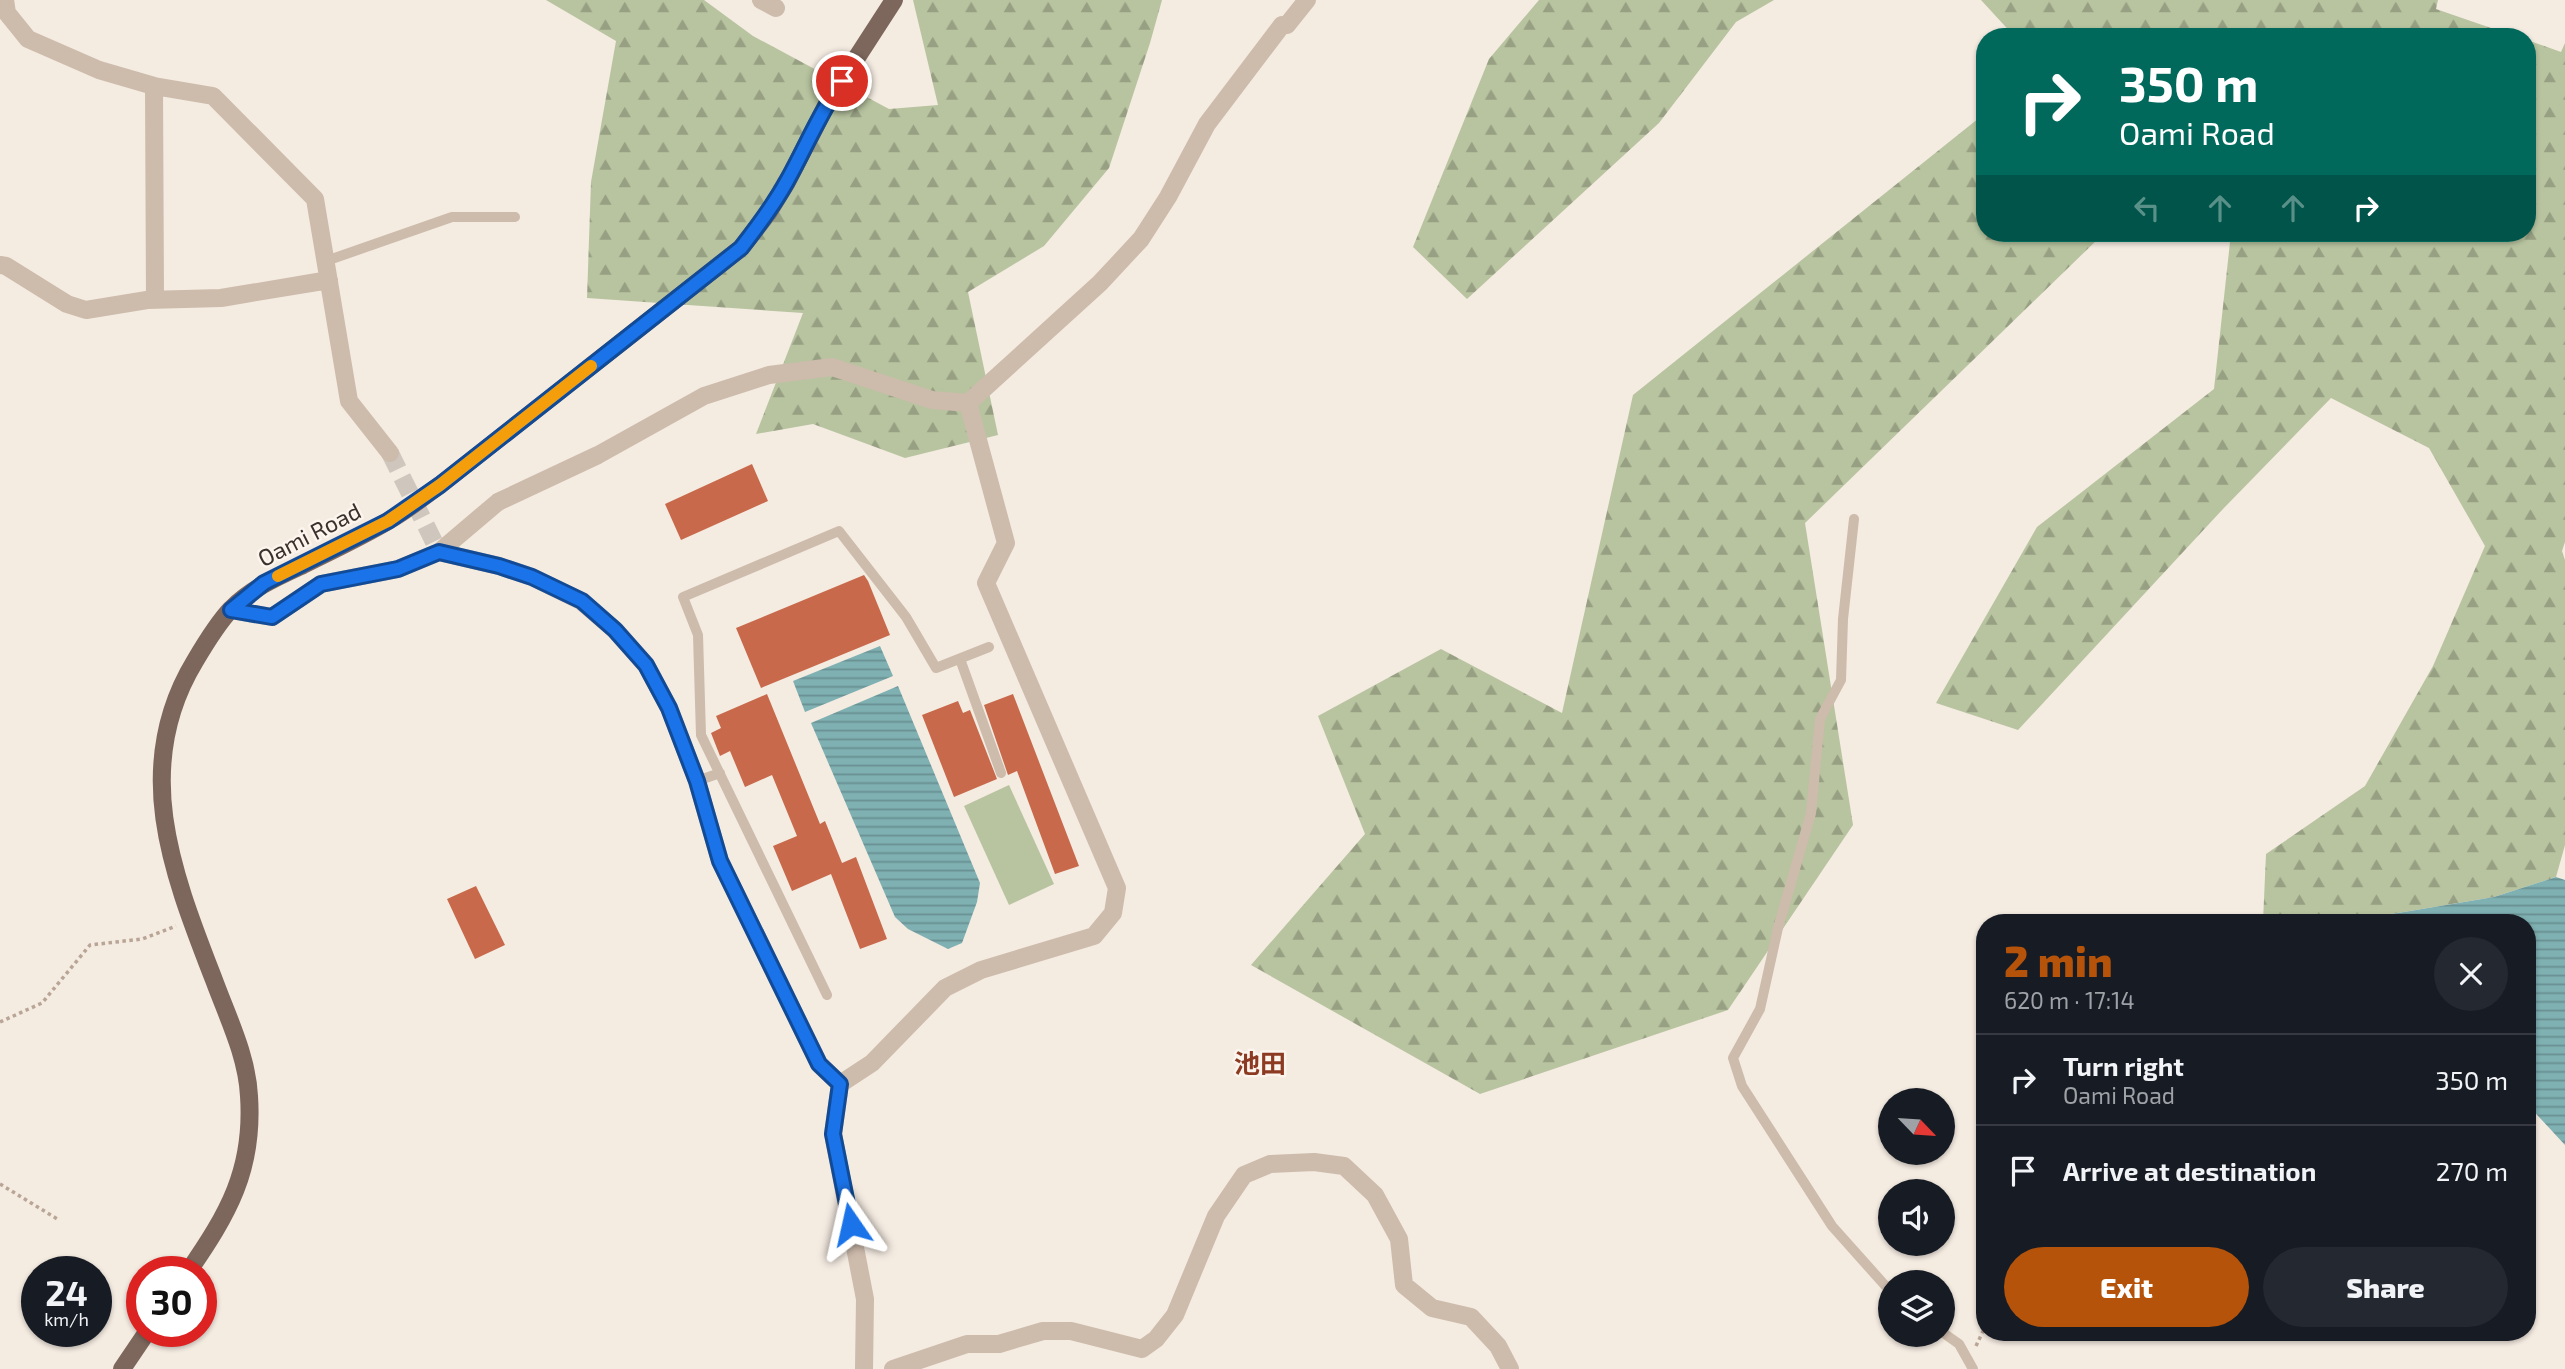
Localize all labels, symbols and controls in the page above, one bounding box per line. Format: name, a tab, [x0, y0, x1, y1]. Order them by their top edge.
pin	[812, 51, 872, 111]
text: 350 m	[2119, 53, 2259, 112]
icon: right	[2004, 56, 2095, 147]
icon: arrive	[823, 62, 861, 100]
text: Oami Road	[2119, 113, 2275, 151]
icon: left	[2128, 189, 2166, 227]
icon: ahead	[2201, 189, 2239, 227]
icon: ahead	[2274, 189, 2312, 227]
icon: right	[2347, 189, 2385, 227]
street label: Oami Road	[253, 496, 365, 572]
text: 2 min	[2004, 935, 2113, 985]
button: close	[2434, 937, 2508, 1011]
text: 620 m · 17:14	[2004, 986, 2135, 1014]
district label: 池田	[1234, 1047, 1286, 1078]
text: Turn right	[2063, 1050, 2184, 1081]
icon: right	[2004, 1061, 2042, 1099]
text: 350 m	[2435, 1064, 2508, 1095]
text: Oami Road	[2063, 1081, 2175, 1109]
north arrow	[1878, 1088, 1955, 1166]
map controls	[1878, 1088, 1955, 1347]
icon: arrive	[2004, 1152, 2042, 1190]
text: Arrive at destination	[2063, 1155, 2316, 1186]
text: 270 m	[2436, 1155, 2508, 1186]
button: sound	[1878, 1179, 1955, 1256]
position arrow	[814, 1187, 888, 1261]
button: Exit	[2004, 1247, 2249, 1327]
button: Share	[2263, 1247, 2508, 1327]
speed limit sign: 30	[126, 1256, 217, 1347]
button: layers	[1878, 1270, 1955, 1347]
text: 24	[45, 1271, 88, 1313]
text: km/h	[44, 1308, 89, 1330]

